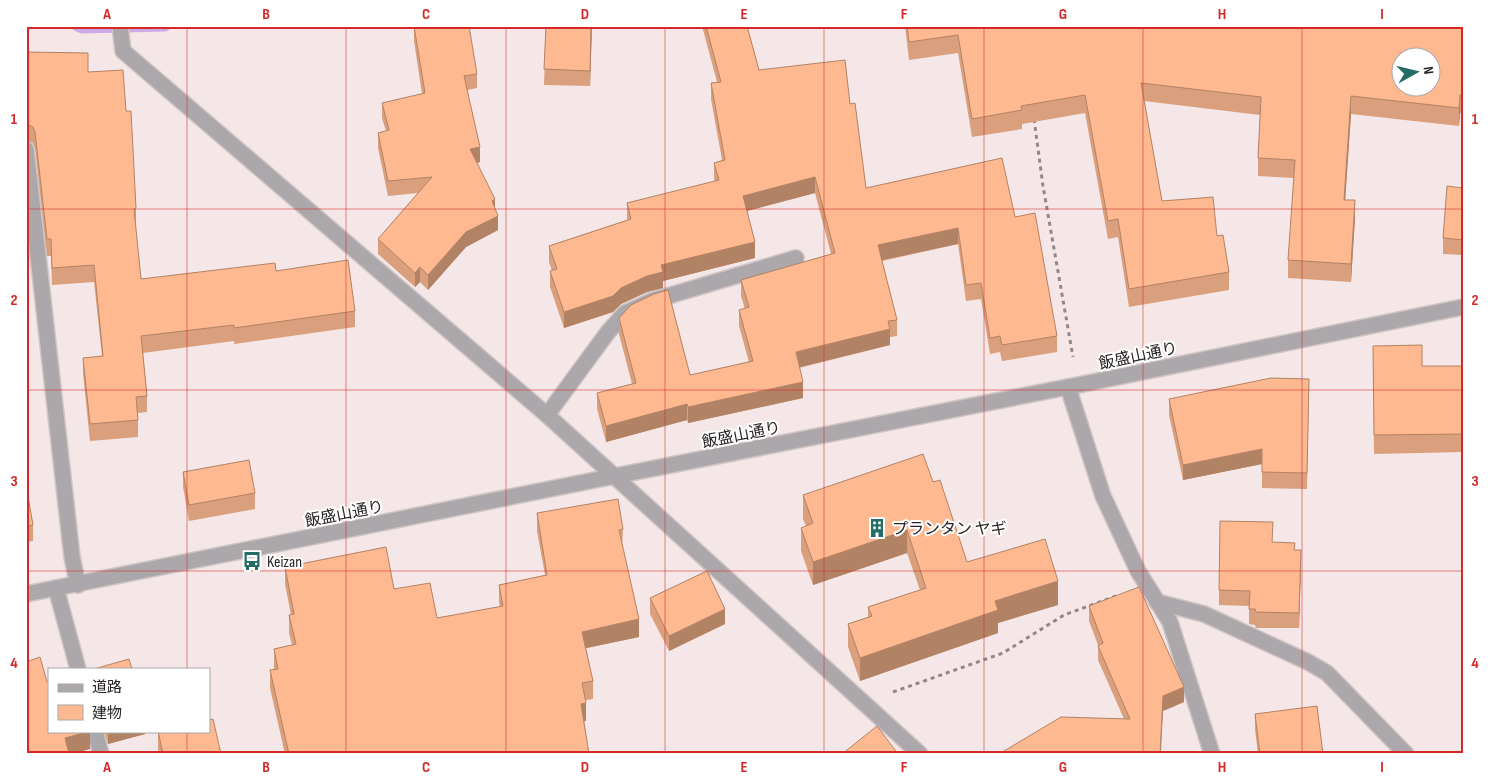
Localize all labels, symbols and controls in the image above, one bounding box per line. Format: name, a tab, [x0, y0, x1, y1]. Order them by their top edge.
text: A	[102, 5, 111, 24]
text: B	[262, 5, 270, 24]
text: C	[422, 5, 430, 24]
text: D	[581, 5, 589, 24]
text: E	[741, 5, 748, 24]
text: F	[901, 5, 908, 24]
text: G	[1059, 5, 1067, 24]
text: H	[1218, 5, 1226, 24]
text: I	[1380, 5, 1384, 24]
north arrow	[1392, 48, 1442, 98]
text: N	[1419, 65, 1437, 75]
text: 1	[11, 110, 18, 129]
text: 1	[1472, 110, 1479, 129]
text: 2	[10, 291, 18, 310]
text: 2	[1471, 291, 1479, 310]
street label: 飯盛山通り	[1097, 339, 1179, 374]
street label: 飯盛山通り	[700, 419, 782, 452]
text: 3	[10, 472, 18, 491]
text: 3	[1471, 472, 1479, 491]
street label: 飯盛山通り	[303, 498, 385, 531]
building icon: プランタン ヤギ	[866, 517, 888, 539]
place label: プランタン ヤギ	[892, 520, 1007, 539]
bus stop icon: Keizan	[241, 550, 263, 572]
place label: Keizan	[267, 553, 302, 572]
text: 4	[10, 654, 18, 673]
text: 4	[1471, 654, 1479, 673]
legend	[48, 668, 210, 732]
text: 道路	[92, 678, 122, 697]
text: 建物	[92, 704, 122, 723]
text: A	[102, 758, 111, 777]
text: B	[262, 758, 270, 777]
text: C	[422, 758, 430, 777]
text: D	[581, 758, 589, 777]
text: E	[741, 758, 748, 777]
text: F	[901, 758, 908, 777]
text: G	[1059, 758, 1067, 777]
text: H	[1218, 758, 1226, 777]
text: I	[1380, 758, 1384, 777]

